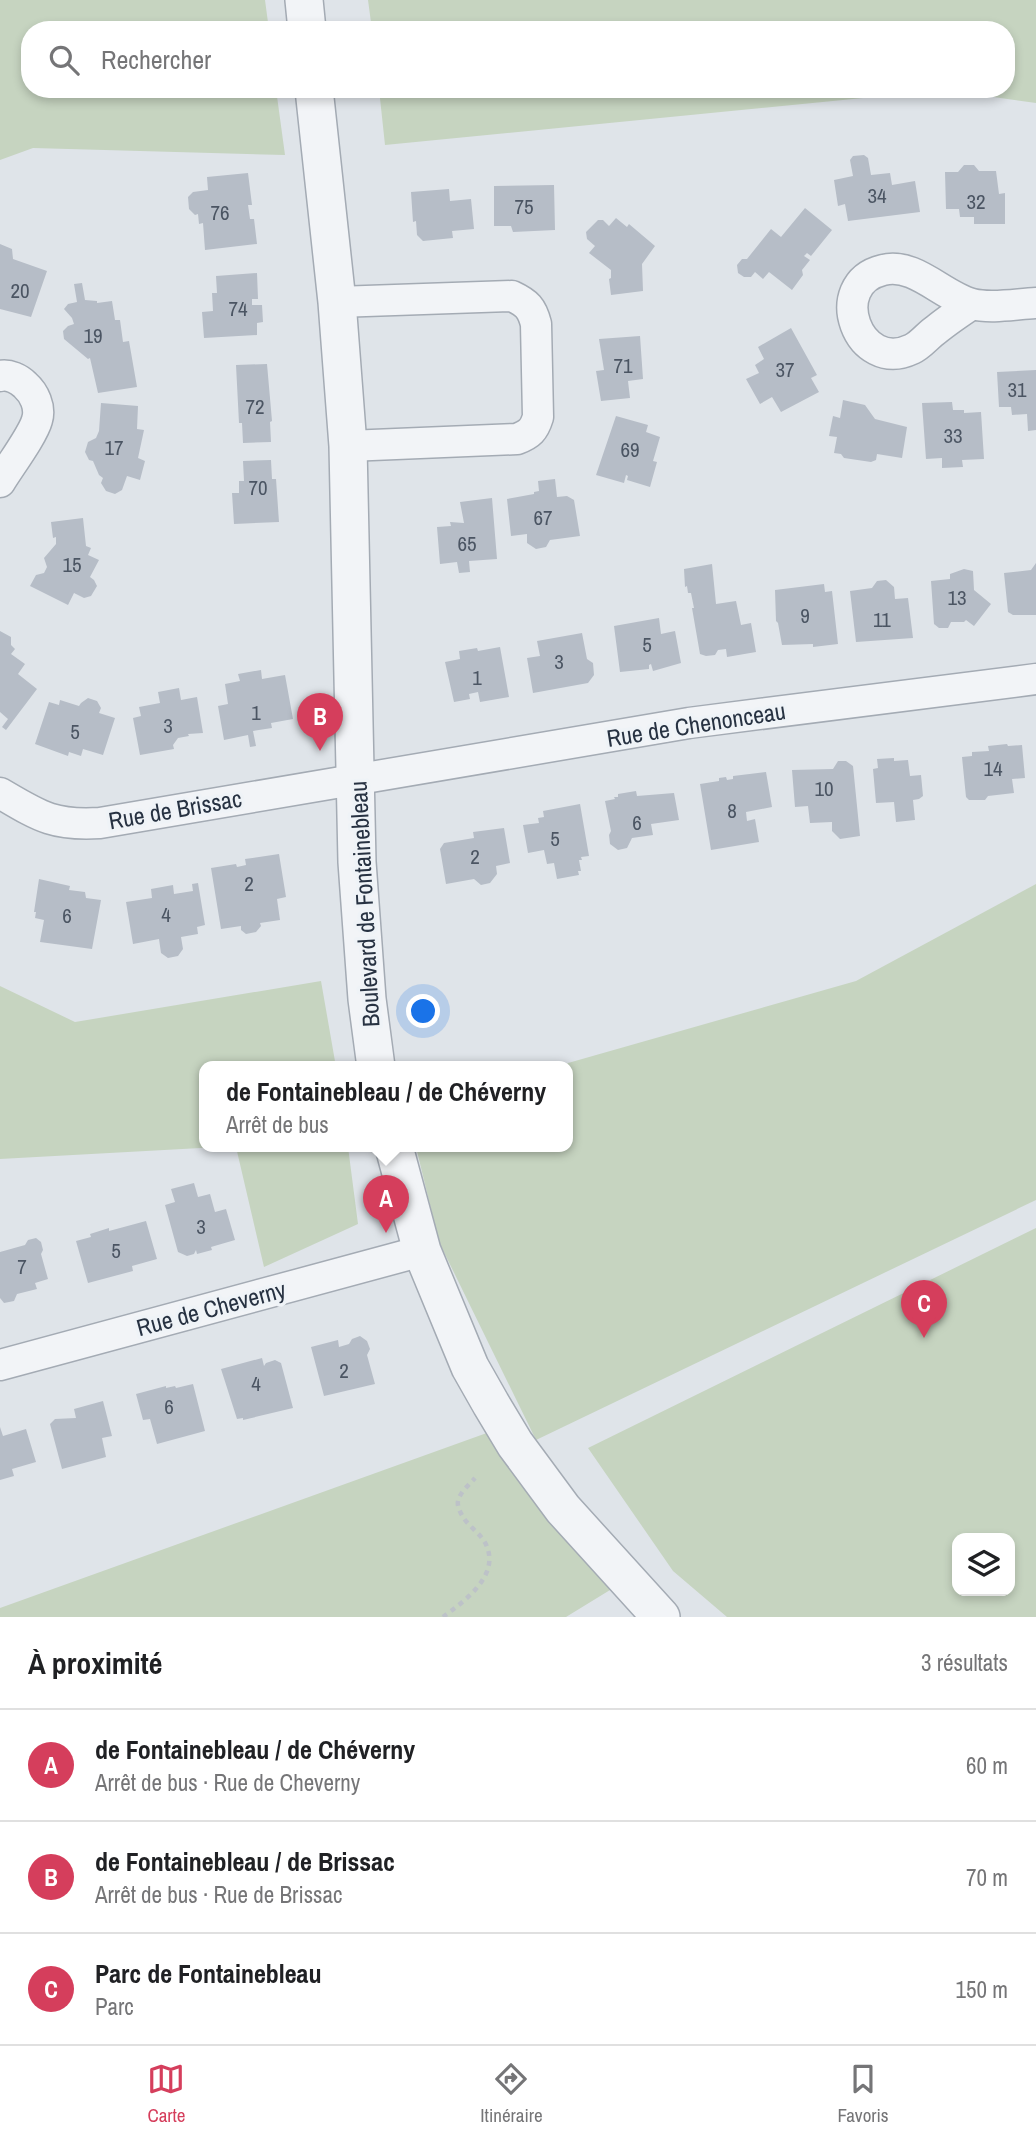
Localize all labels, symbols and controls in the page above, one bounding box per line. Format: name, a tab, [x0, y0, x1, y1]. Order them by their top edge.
search box	[21, 21, 1015, 98]
icon: search	[45, 41, 83, 79]
text: Rechercher	[101, 42, 211, 77]
house number: 34	[867, 181, 887, 210]
house number: 32	[966, 187, 986, 216]
house number: 75	[514, 192, 534, 221]
house number: 76	[210, 198, 230, 227]
house number: 20	[10, 276, 30, 305]
house number: 74	[228, 294, 248, 323]
house number: 19	[83, 321, 103, 350]
house number: 71	[613, 351, 633, 380]
house number: 37	[775, 355, 795, 384]
house number: 31	[1007, 375, 1027, 404]
house number: 72	[245, 392, 265, 421]
house number: 33	[943, 421, 963, 450]
house number: 17	[104, 433, 124, 462]
house number: 69	[620, 435, 640, 464]
house number: 70	[248, 473, 268, 502]
house number: 67	[533, 503, 553, 532]
house number: 65	[457, 529, 477, 558]
house number: 15	[62, 550, 82, 579]
house number: 13	[947, 583, 967, 612]
house number: 9	[800, 601, 810, 630]
house number: 11	[873, 605, 891, 634]
house number: 5	[642, 630, 652, 659]
house number: 3	[554, 647, 564, 676]
house number: 1	[472, 663, 482, 692]
pin: B	[297, 693, 343, 751]
street label: Rue de Chenonceau	[604, 694, 788, 754]
house number: 1	[251, 698, 261, 727]
house number: 3	[163, 711, 173, 740]
house number: 5	[70, 717, 80, 746]
house number: 14	[983, 754, 1003, 783]
house number: 10	[814, 774, 834, 803]
street label: Boulevard de Fontainebleau	[342, 780, 386, 1028]
street label: Rue de Brissac	[106, 782, 244, 836]
house number: 8	[727, 796, 737, 825]
house number: 6	[632, 808, 642, 837]
house number: 5	[550, 824, 560, 853]
house number: 2	[470, 842, 480, 871]
house number: 2	[244, 869, 254, 898]
house number: 4	[161, 900, 171, 929]
house number: 6	[62, 901, 72, 930]
your location	[406, 994, 440, 1028]
popup	[199, 1061, 573, 1152]
text: de Fontainebleau / de Chéverny	[226, 1074, 546, 1109]
text: Arrêt de bus	[226, 1109, 329, 1140]
pin: A	[363, 1175, 409, 1233]
house number: 3	[196, 1212, 206, 1241]
house number: 5	[111, 1236, 121, 1265]
house number: 7	[17, 1252, 27, 1281]
street label: Rue de Cheverny	[133, 1273, 289, 1343]
pin: C	[901, 1280, 947, 1338]
house number: 2	[339, 1356, 349, 1385]
house number: 4	[251, 1369, 261, 1398]
house number: 6	[164, 1392, 174, 1421]
map controls	[952, 1533, 1015, 1596]
button: layers	[952, 1533, 1015, 1596]
text: À proximité	[28, 1643, 162, 1683]
text: 3 résultats	[921, 1647, 1008, 1678]
text: de Fontainebleau / de Chéverny	[95, 1732, 415, 1767]
text: A	[44, 1750, 58, 1781]
text: 60 m	[966, 1750, 1008, 1781]
text: Arrêt de bus · Rue de Cheverny	[95, 1767, 360, 1798]
text: de Fontainebleau / de Brissac	[95, 1844, 395, 1879]
text: B	[44, 1862, 58, 1893]
text: 70 m	[966, 1862, 1008, 1893]
text: Arrêt de bus · Rue de Brissac	[95, 1879, 342, 1910]
text: Parc de Fontainebleau	[95, 1956, 321, 1991]
text: C	[44, 1974, 58, 2005]
text: 150 m	[956, 1974, 1008, 2005]
text: Parc	[95, 1991, 134, 2022]
tab: Carte	[147, 2060, 186, 2128]
tab: Itinéraire	[480, 2060, 543, 2128]
tab: Favoris	[837, 2060, 889, 2128]

